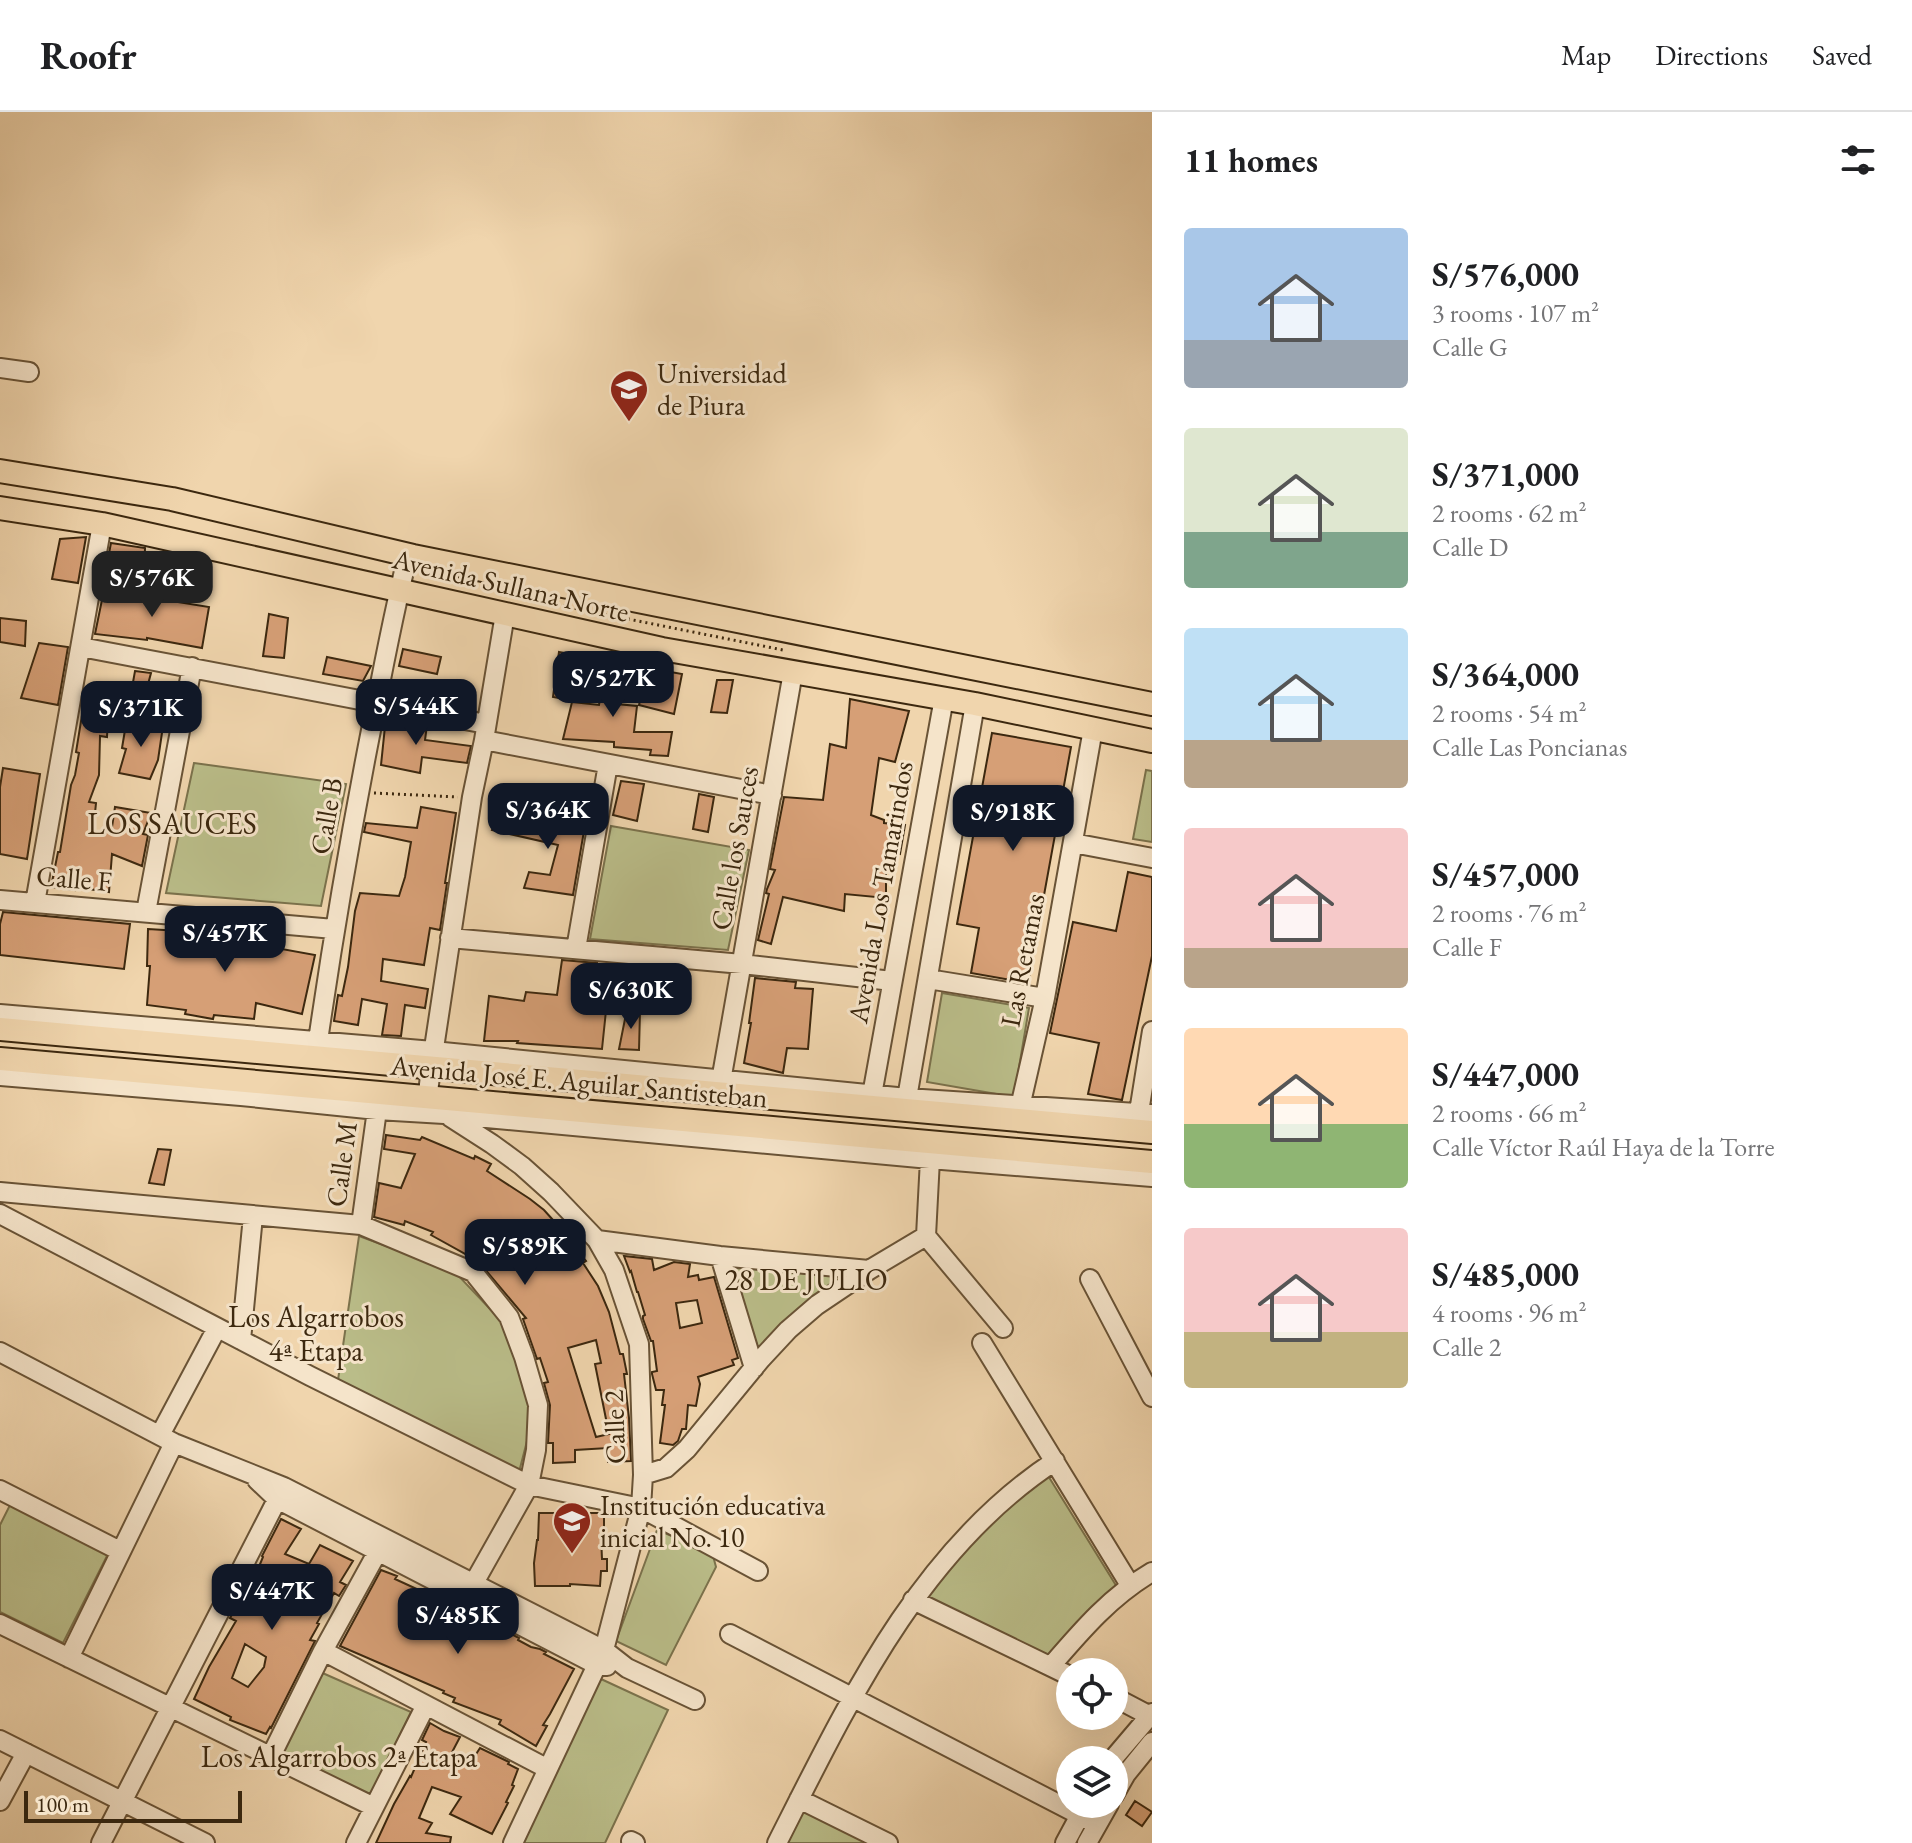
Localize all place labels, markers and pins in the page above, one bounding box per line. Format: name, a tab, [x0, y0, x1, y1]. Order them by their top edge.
place label: Universidad de Piura	[657, 355, 787, 423]
school or university icon: Universidad de Piura	[608, 368, 650, 423]
pin: S/576K	[87, 551, 217, 619]
pin: S/527K	[548, 651, 678, 719]
pin: S/544K	[351, 679, 481, 747]
pin: S/371K	[76, 681, 206, 749]
pin: S/364K	[483, 783, 613, 851]
pin: S/918K	[948, 785, 1078, 853]
pin: S/457K	[160, 906, 290, 974]
pin: S/630K	[566, 963, 696, 1031]
pin: S/589K	[460, 1219, 590, 1287]
place label: Institución educativa inicial No. 10	[600, 1487, 826, 1555]
school or university icon: Institución educativa inicial No. 10	[551, 1500, 593, 1555]
pin: S/447K	[207, 1564, 337, 1632]
pin: S/485K	[393, 1588, 523, 1656]

